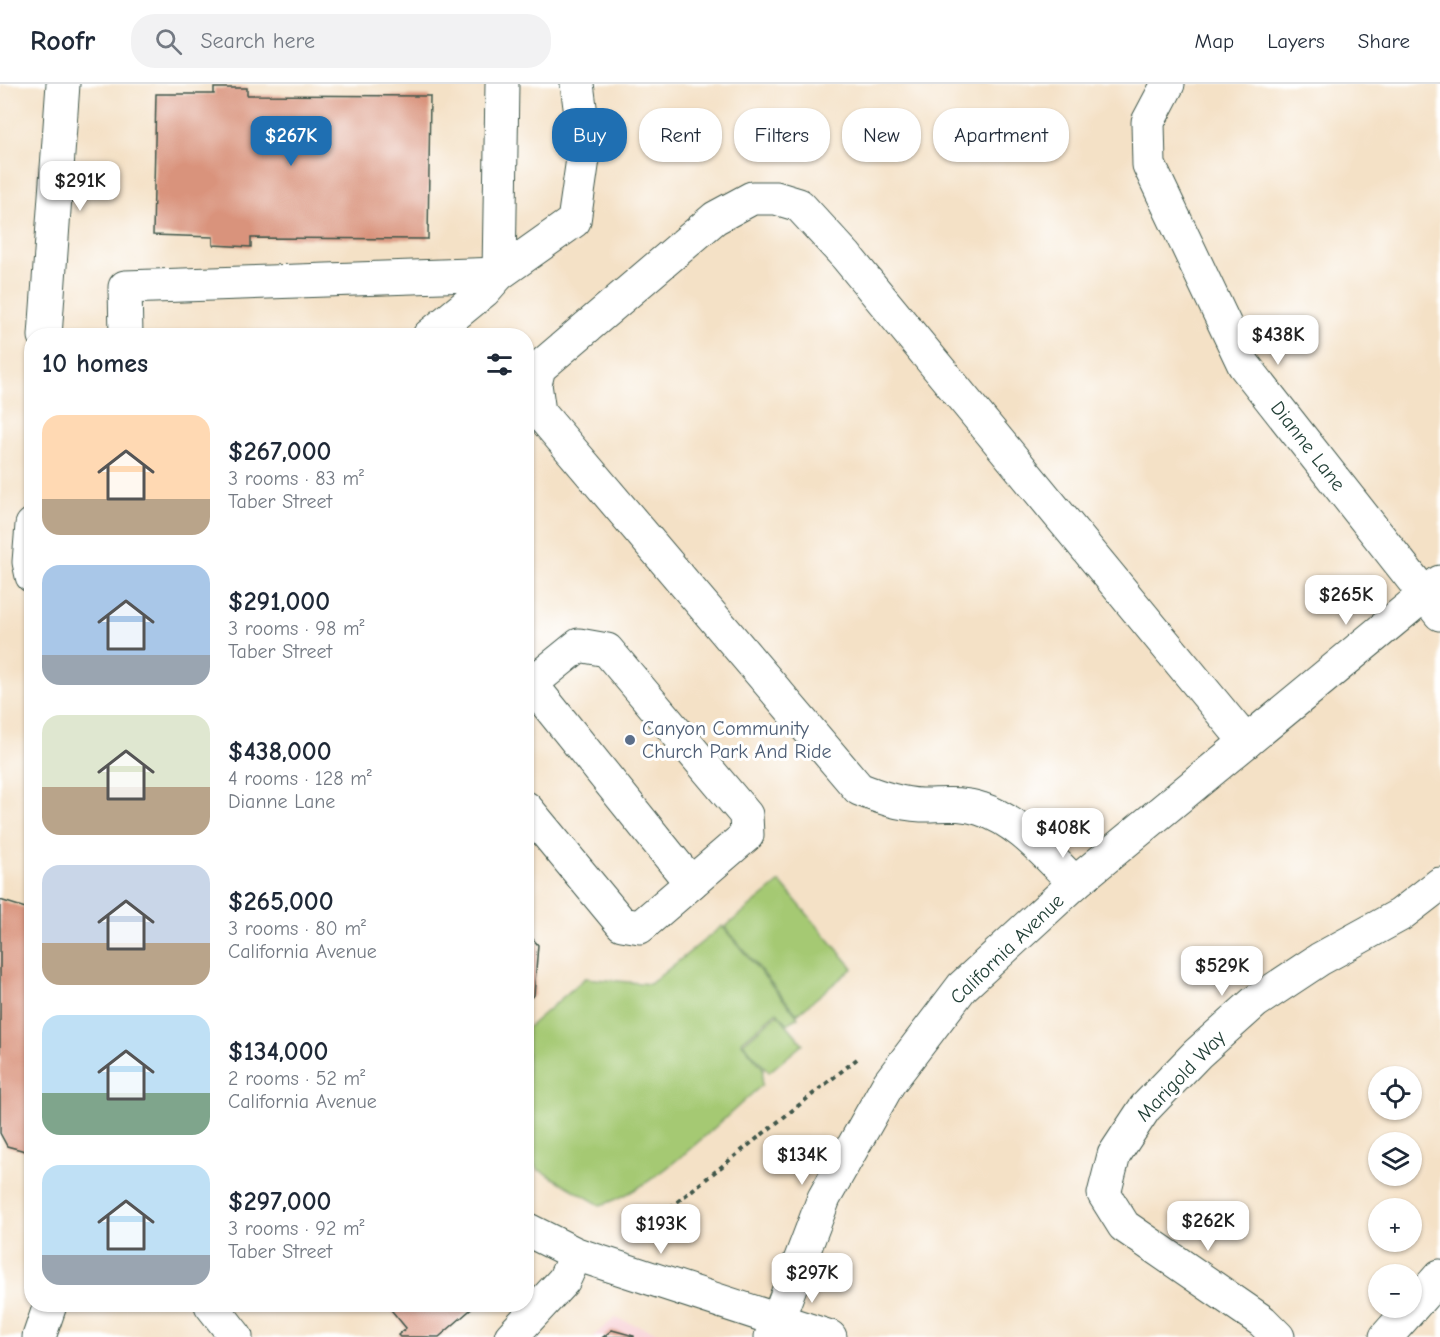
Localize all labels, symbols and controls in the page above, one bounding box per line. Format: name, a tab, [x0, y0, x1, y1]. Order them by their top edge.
search box	[131, 14, 551, 68]
text: Roofr	[30, 25, 95, 57]
icon: search	[152, 25, 185, 58]
text: Search here	[200, 28, 315, 54]
text: Map	[1195, 29, 1234, 53]
text: Layers	[1267, 29, 1325, 53]
text: Share	[1358, 29, 1410, 53]
chip: Buy	[552, 108, 627, 162]
chip: Rent	[639, 108, 722, 162]
chip: Filters	[734, 108, 830, 162]
chip: New	[842, 108, 921, 162]
chip: Apartment	[933, 108, 1069, 162]
pin: $267K	[249, 116, 333, 167]
text: $267K	[265, 124, 317, 147]
pin: $291K	[38, 161, 122, 212]
text: $291K	[54, 169, 106, 192]
pin: $438K	[1236, 315, 1320, 366]
text: $438K	[1252, 323, 1304, 346]
icon: filters	[483, 348, 516, 381]
text: 10 homes	[42, 349, 148, 379]
street label: Dianne Lane	[1266, 397, 1350, 495]
text: $267,000	[228, 437, 331, 467]
icon: home	[90, 439, 162, 511]
text: 3 rooms · 83 m²	[228, 467, 364, 490]
text: Taber Street	[228, 490, 332, 513]
pin: $265K	[1304, 575, 1388, 626]
text: $265K	[1319, 583, 1373, 606]
text: $291,000	[228, 587, 330, 617]
icon: home	[90, 589, 162, 661]
text: 3 rooms · 98 m²	[228, 617, 364, 640]
text: Taber Street	[228, 640, 332, 663]
place label: Canyon Community Church Park And Ride	[642, 717, 832, 763]
marker: Canyon Community Church Park And Ride	[623, 733, 637, 747]
text: $438,000	[228, 737, 332, 767]
icon: home	[90, 739, 162, 811]
text: 4 rooms · 128 m²	[228, 767, 372, 790]
text: Dianne Lane	[228, 790, 335, 813]
pin: $408K	[1021, 808, 1105, 859]
text: $408K	[1036, 816, 1090, 839]
text: $265,000	[228, 887, 334, 917]
icon: home	[90, 889, 162, 961]
street label: California Avenue	[946, 889, 1068, 1009]
text: 3 rooms · 80 m²	[228, 917, 366, 940]
text: California Avenue	[228, 940, 377, 963]
pin: $529K	[1180, 946, 1264, 997]
text: $529K	[1195, 954, 1249, 977]
street label: Marigold Way	[1132, 1026, 1230, 1126]
text: $134,000	[228, 1037, 328, 1067]
icon: home	[90, 1039, 162, 1111]
map controls	[1368, 1066, 1422, 1318]
button: locate	[1368, 1066, 1422, 1120]
text: 2 rooms · 52 m²	[228, 1067, 365, 1090]
text: California Avenue	[228, 1090, 377, 1113]
button: layers	[1368, 1132, 1422, 1186]
pin: $134K	[760, 1135, 844, 1186]
text: $134K	[777, 1143, 827, 1166]
text: $297,000	[228, 1187, 331, 1217]
icon: home	[90, 1189, 162, 1261]
button: +	[1368, 1198, 1422, 1252]
pin: $262K	[1166, 1201, 1250, 1252]
pin: $193K	[619, 1204, 703, 1255]
text: $262K	[1181, 1209, 1235, 1232]
text: $193K	[635, 1212, 687, 1235]
text: 3 rooms · 92 m²	[228, 1217, 365, 1240]
text: Taber Street	[228, 1240, 332, 1263]
pin: $297K	[770, 1253, 854, 1304]
text: $297K	[786, 1261, 838, 1284]
button: −	[1368, 1264, 1422, 1318]

